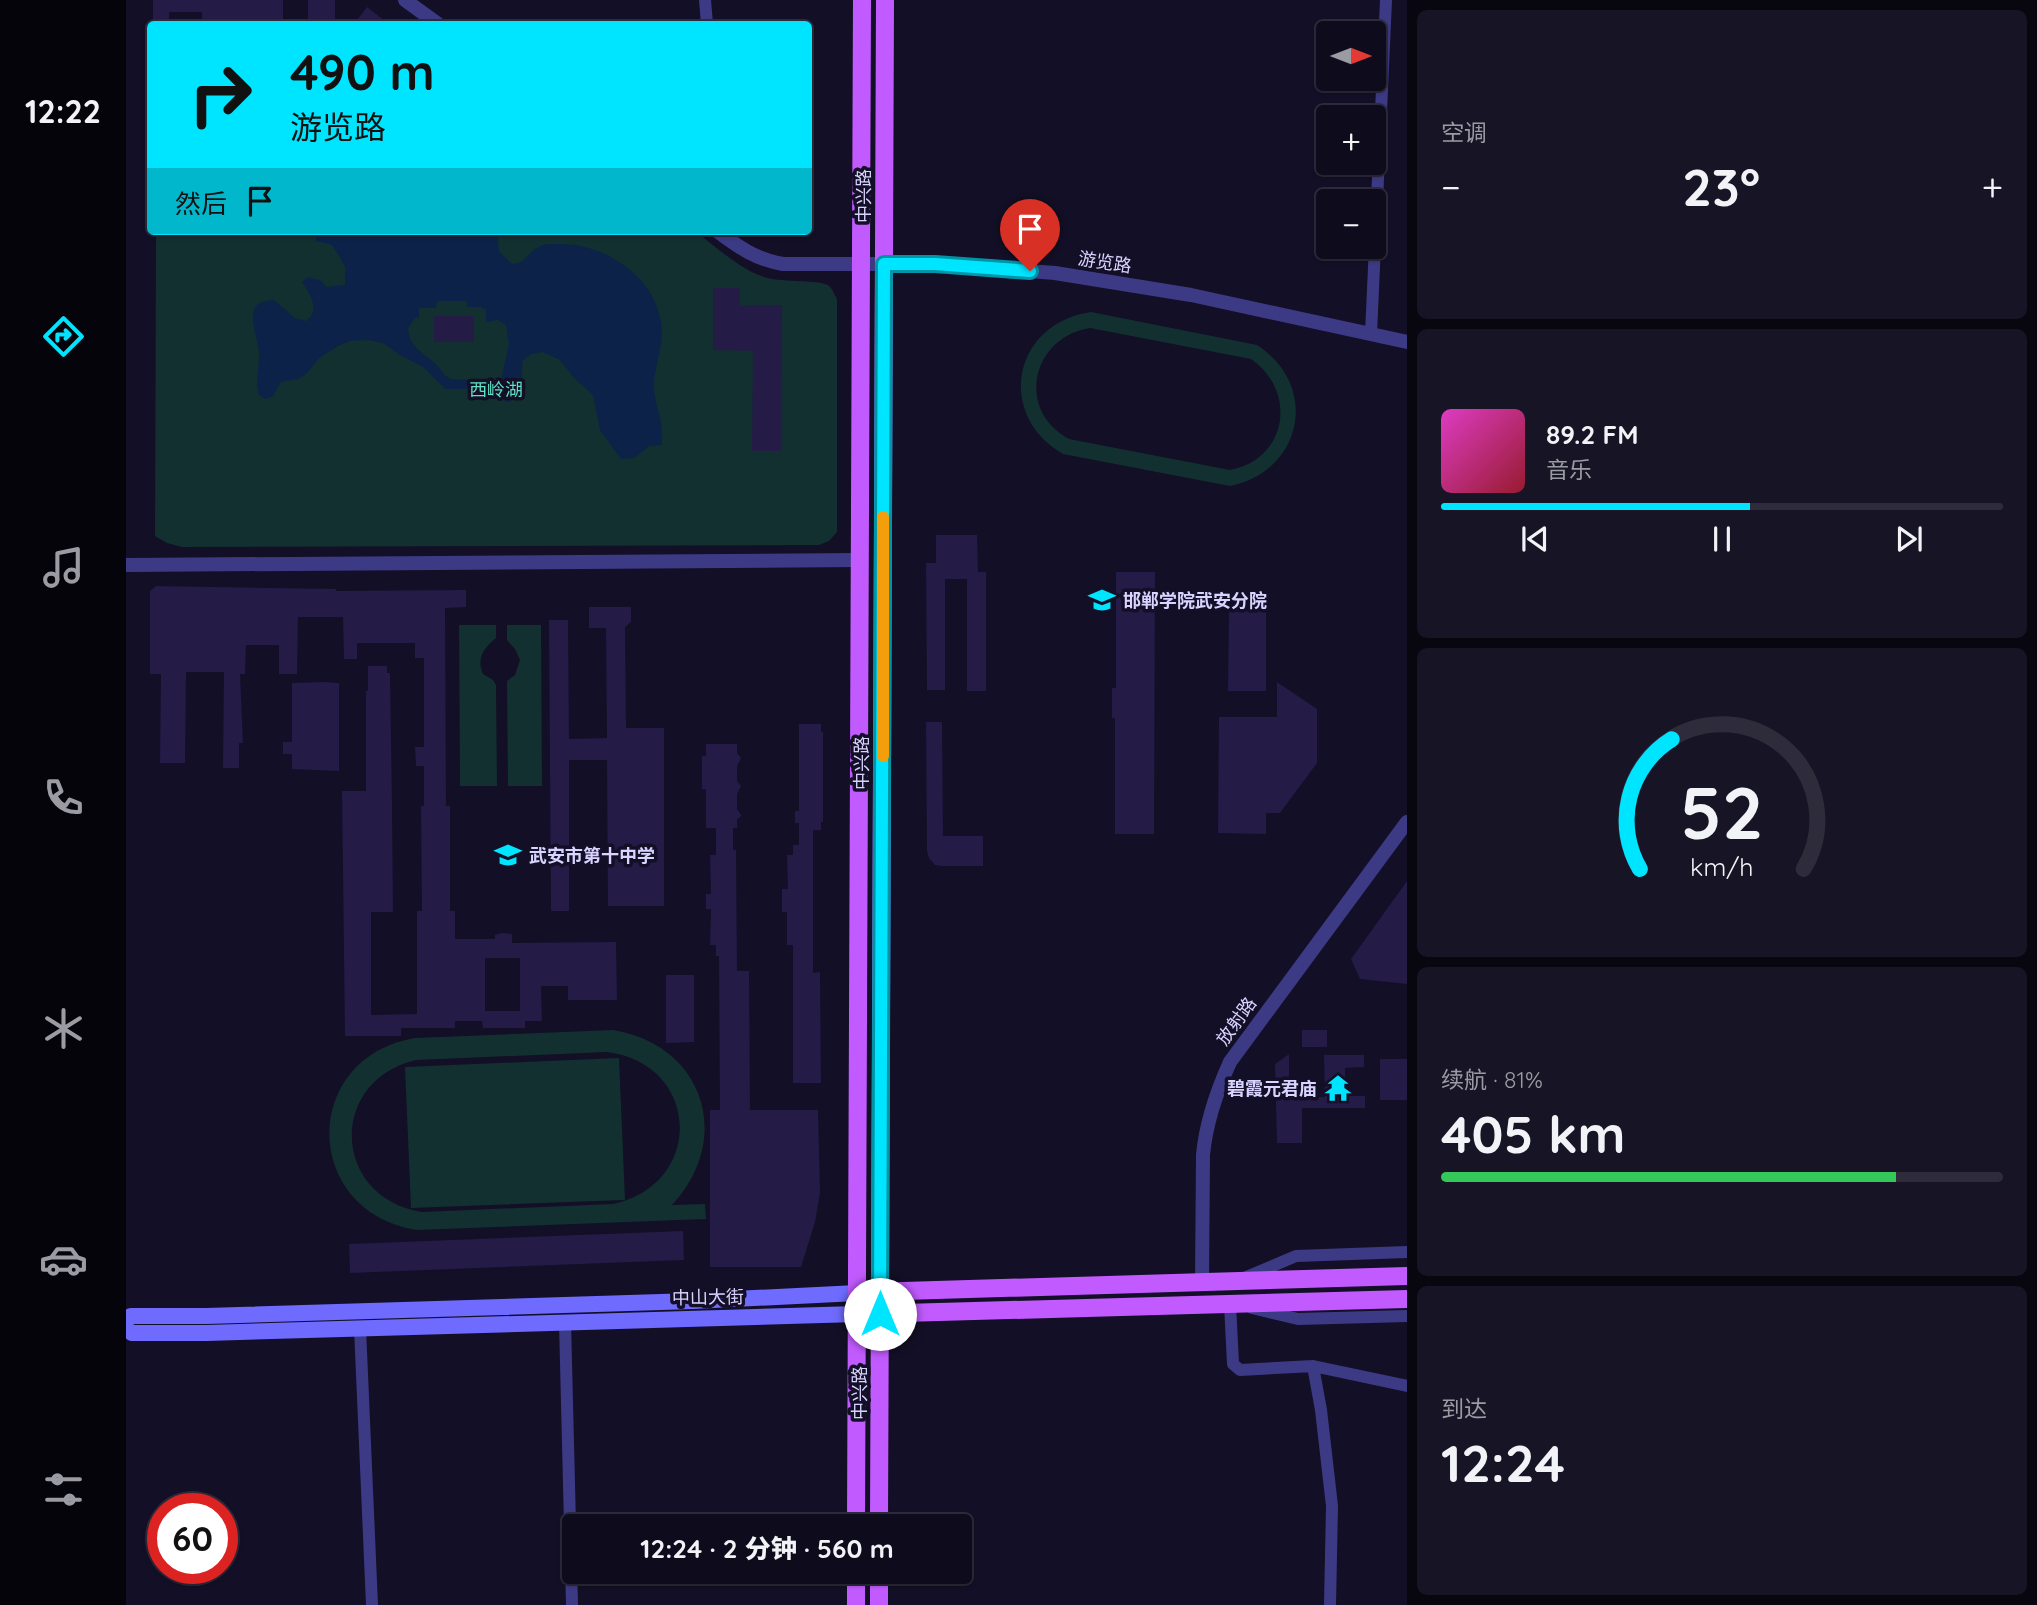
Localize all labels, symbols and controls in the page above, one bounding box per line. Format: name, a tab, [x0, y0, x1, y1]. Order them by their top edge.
north arrow	[1316, 21, 1386, 91]
map controls	[1316, 21, 1386, 259]
text: 490 m	[290, 41, 435, 102]
icon: right	[175, 49, 266, 140]
text: 12:22	[25, 91, 101, 131]
button: +	[1316, 105, 1386, 175]
text: 游览路	[290, 107, 386, 147]
text: 空调	[1441, 118, 1487, 147]
text: 23°	[1682, 154, 1760, 219]
text: −	[1441, 163, 1461, 211]
text: +	[1982, 163, 2003, 211]
street label: 中兴路	[852, 169, 875, 223]
icon: arrive	[241, 182, 279, 220]
text: 然后	[175, 187, 227, 220]
button: −	[1316, 189, 1386, 259]
pin	[1000, 199, 1060, 271]
icon: arrive	[1011, 210, 1049, 248]
street label: 游览路	[1077, 246, 1133, 278]
icon: directions	[39, 312, 88, 361]
park label: 西岭湖	[469, 378, 523, 401]
text: 89.2 FM	[1546, 418, 1638, 451]
text: 音乐	[1546, 455, 1592, 484]
icon: previous	[1516, 520, 1554, 558]
icon: pause	[1703, 520, 1741, 558]
icon: next	[1890, 520, 1928, 558]
icon: music	[39, 543, 88, 592]
school or university icon: 邯郸学院武安分院	[1087, 585, 1117, 615]
place label: 邯郸学院武安分院	[1123, 589, 1267, 612]
street label: 中兴路	[850, 736, 873, 790]
text: 52	[1680, 766, 1764, 857]
icon: phone	[39, 773, 88, 822]
school or university icon: 武安市第十中学	[493, 840, 523, 870]
place label: 武安市第十中学	[529, 844, 655, 867]
text: km/h	[1690, 850, 1754, 881]
street label: 放射路	[1211, 992, 1261, 1050]
icon: climate	[39, 1004, 88, 1053]
text: 续航 · 81%	[1441, 1065, 1543, 1094]
temple icon: 碧霞元君庙	[1323, 1073, 1353, 1103]
place label: 碧霞元君庙	[1227, 1077, 1317, 1100]
text: 405 km	[1441, 1101, 1626, 1166]
icon: car	[39, 1235, 88, 1284]
position arrow	[843, 1277, 917, 1351]
street label: 中山大街	[672, 1285, 744, 1309]
street label: 中兴路	[848, 1366, 871, 1420]
text: 到达	[1441, 1394, 1487, 1423]
text: 12:24	[1441, 1430, 1565, 1495]
icon: filters	[39, 1465, 88, 1514]
speed limit sign: 60	[147, 1493, 238, 1584]
text: 12:24 · 2 分钟 · 560 m	[640, 1532, 894, 1565]

